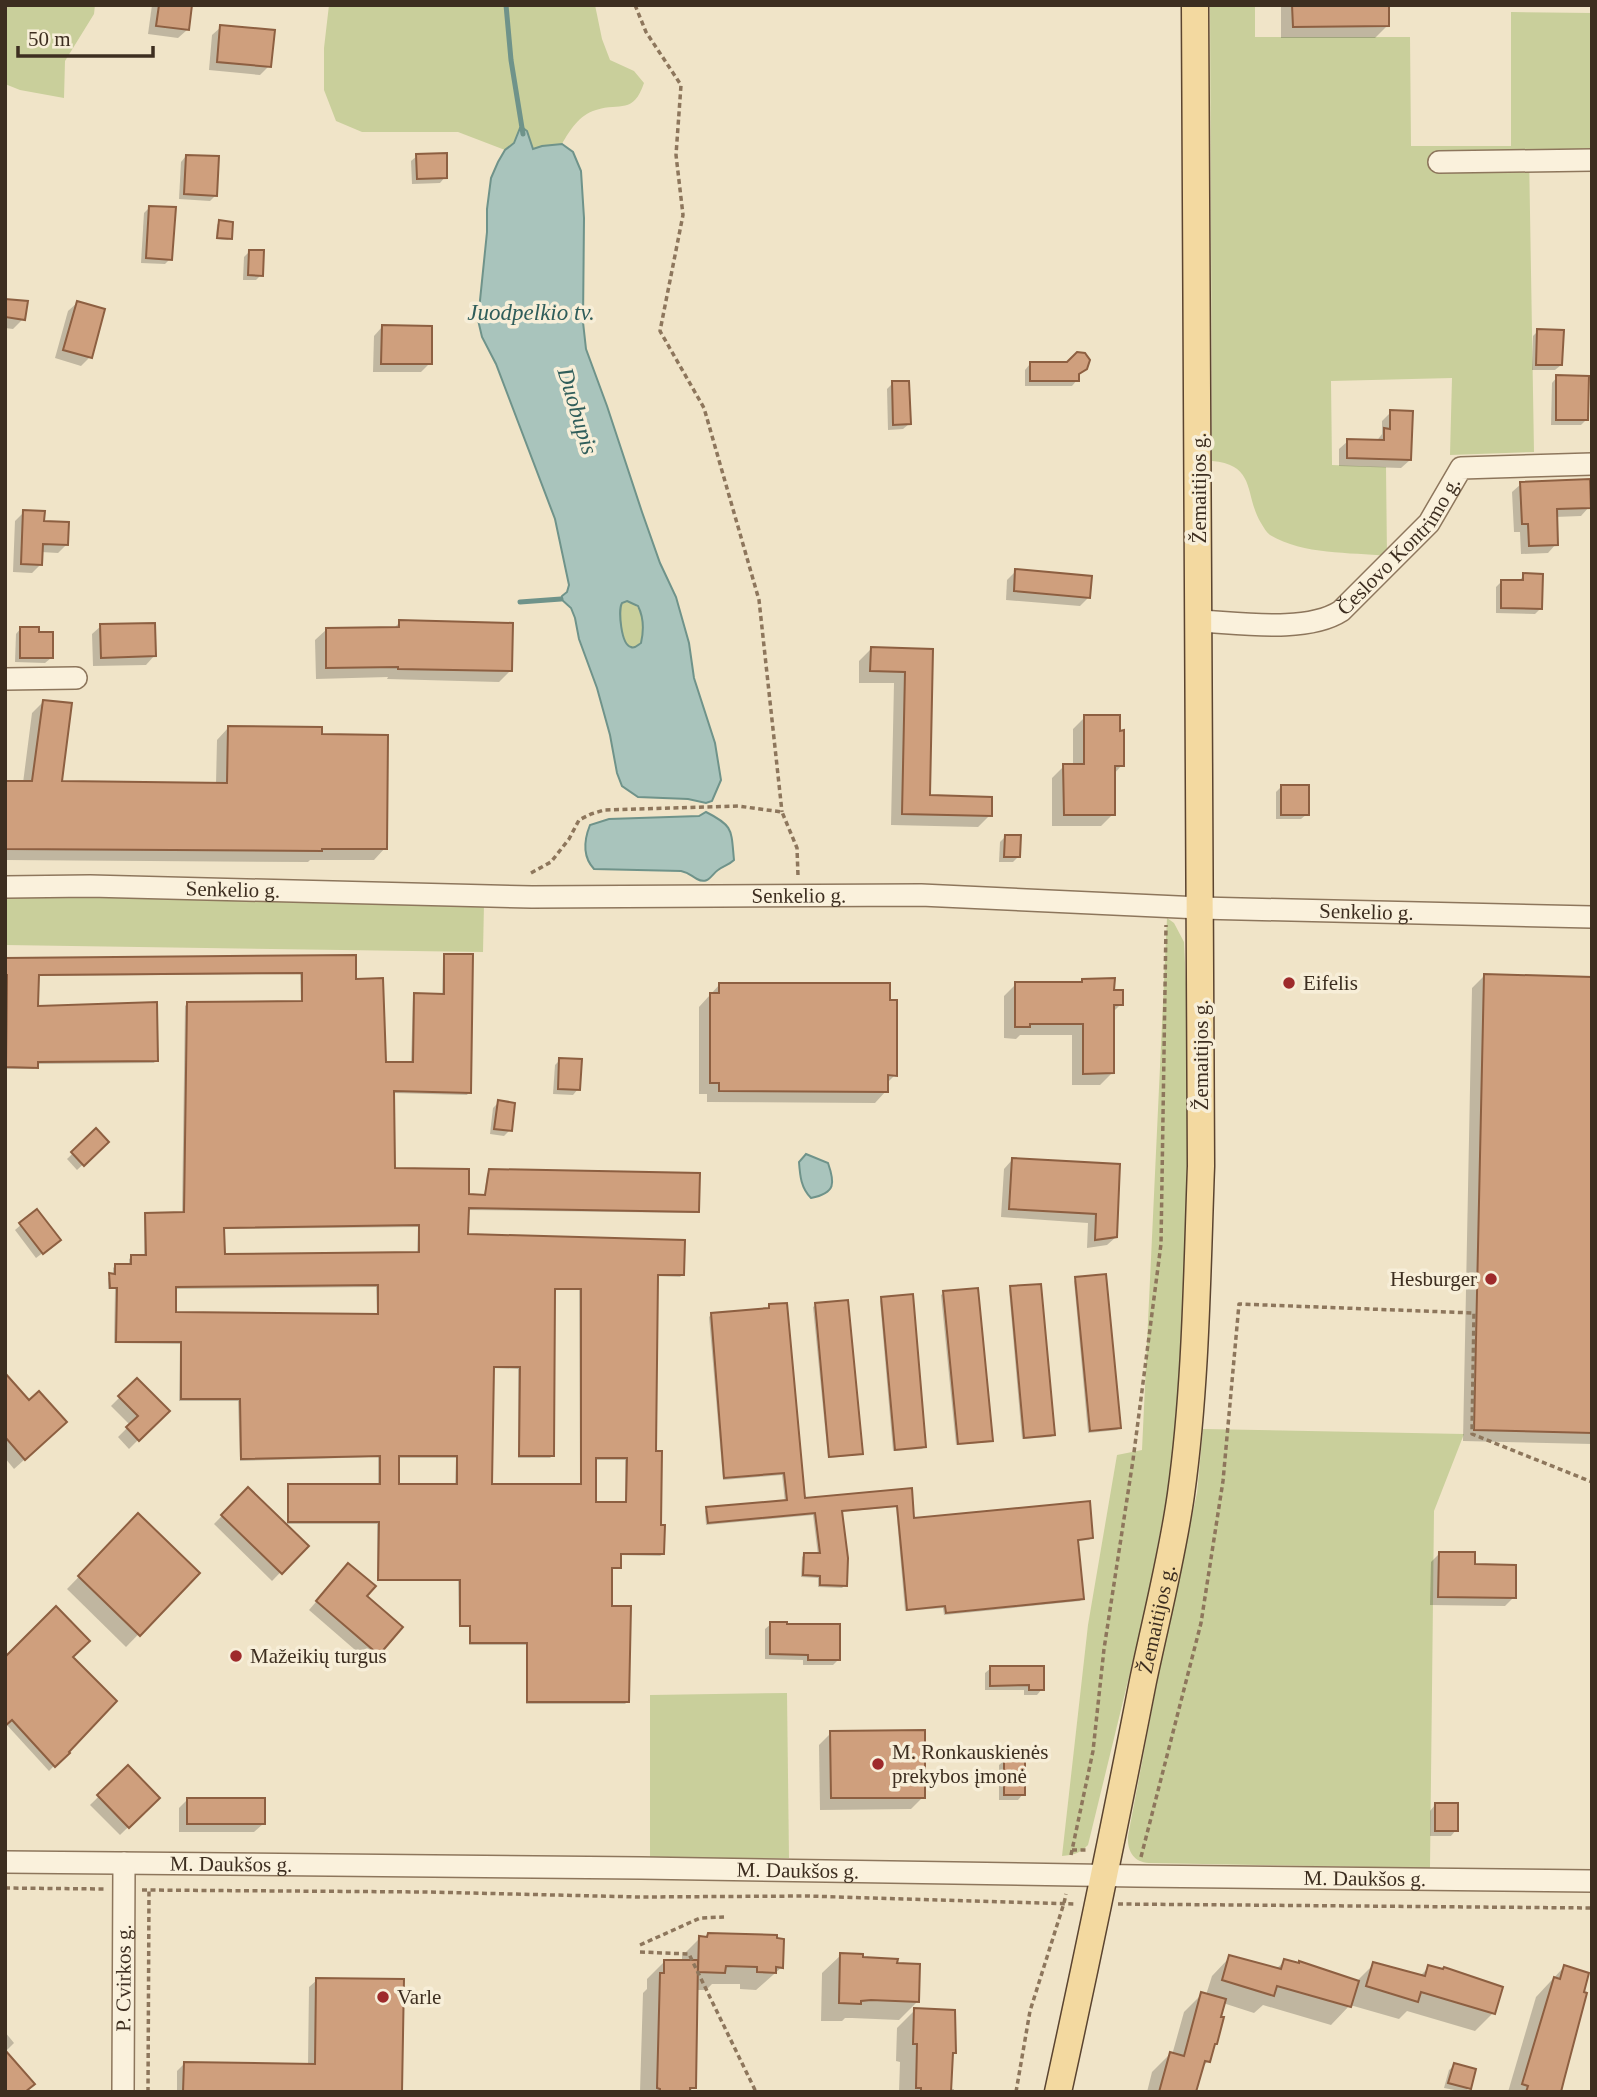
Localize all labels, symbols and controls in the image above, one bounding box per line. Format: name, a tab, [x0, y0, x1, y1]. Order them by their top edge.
scale bar	[18, 14, 152, 58]
text: 50 m	[28, 27, 71, 51]
water label: Juodpelkio tv.	[467, 300, 595, 325]
water label: Duobupis	[552, 364, 603, 458]
street label: Žemaitijos g.	[1187, 433, 1211, 543]
street label: Česlovo Kontrimo g.	[1332, 472, 1465, 620]
street label: Senkelio g.	[185, 876, 280, 903]
street label: Senkelio g.	[752, 883, 846, 908]
street label: Senkelio g.	[1319, 899, 1414, 925]
place label: Eifelis	[1303, 971, 1358, 995]
marker: Eifelis	[1281, 975, 1297, 991]
street label: Žemaitijos g.	[1189, 1000, 1213, 1110]
place label: Hesburger	[1390, 1267, 1477, 1291]
marker: Hesburger	[1483, 1271, 1499, 1287]
street label: Žemaitijos g.	[1133, 1563, 1180, 1676]
place label: Mažeikių turgus	[250, 1644, 387, 1668]
marker: Mažeikių turgus	[228, 1648, 244, 1664]
place label: M. Ronkauskienės prekybos įmonė	[892, 1740, 1048, 1788]
marker: M. Ronkauskienės prekybos įmonė	[870, 1756, 886, 1772]
street label: M. Daukšos g.	[170, 1852, 292, 1877]
street label: M. Daukšos g.	[736, 1858, 859, 1884]
street label: M. Daukšos g.	[1303, 1866, 1426, 1891]
street label: P. Cvirkos g.	[111, 1924, 136, 2032]
place label: Varle	[397, 1985, 441, 2009]
marker: Varle	[375, 1989, 391, 2005]

